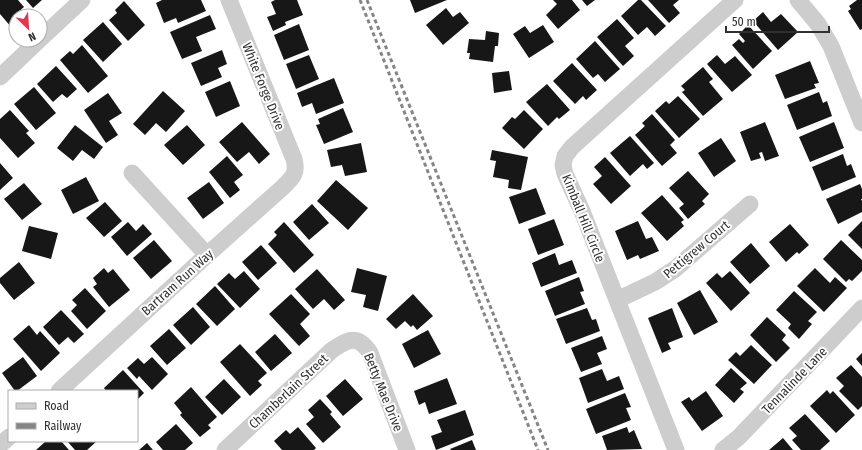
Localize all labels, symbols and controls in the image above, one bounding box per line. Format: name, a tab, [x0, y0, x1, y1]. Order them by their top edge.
north arrow	[8, 8, 48, 48]
scale bar	[726, 8, 829, 34]
text: 50 m	[732, 15, 756, 29]
text: N	[26, 29, 38, 44]
street label: White Forge Drive	[239, 40, 288, 132]
street label: Kimball Hill Circle	[559, 172, 608, 264]
street label: Pettigrew Court	[660, 217, 733, 281]
street label: Bartram Run Way	[139, 246, 216, 318]
street label: Tennalinde Lane	[759, 344, 830, 417]
street label: Chamberlain Street	[246, 350, 331, 432]
street label: Betty Mae Drive	[361, 351, 406, 434]
legend	[8, 390, 138, 442]
text: Road	[44, 399, 69, 413]
text: Railway	[44, 419, 82, 433]

